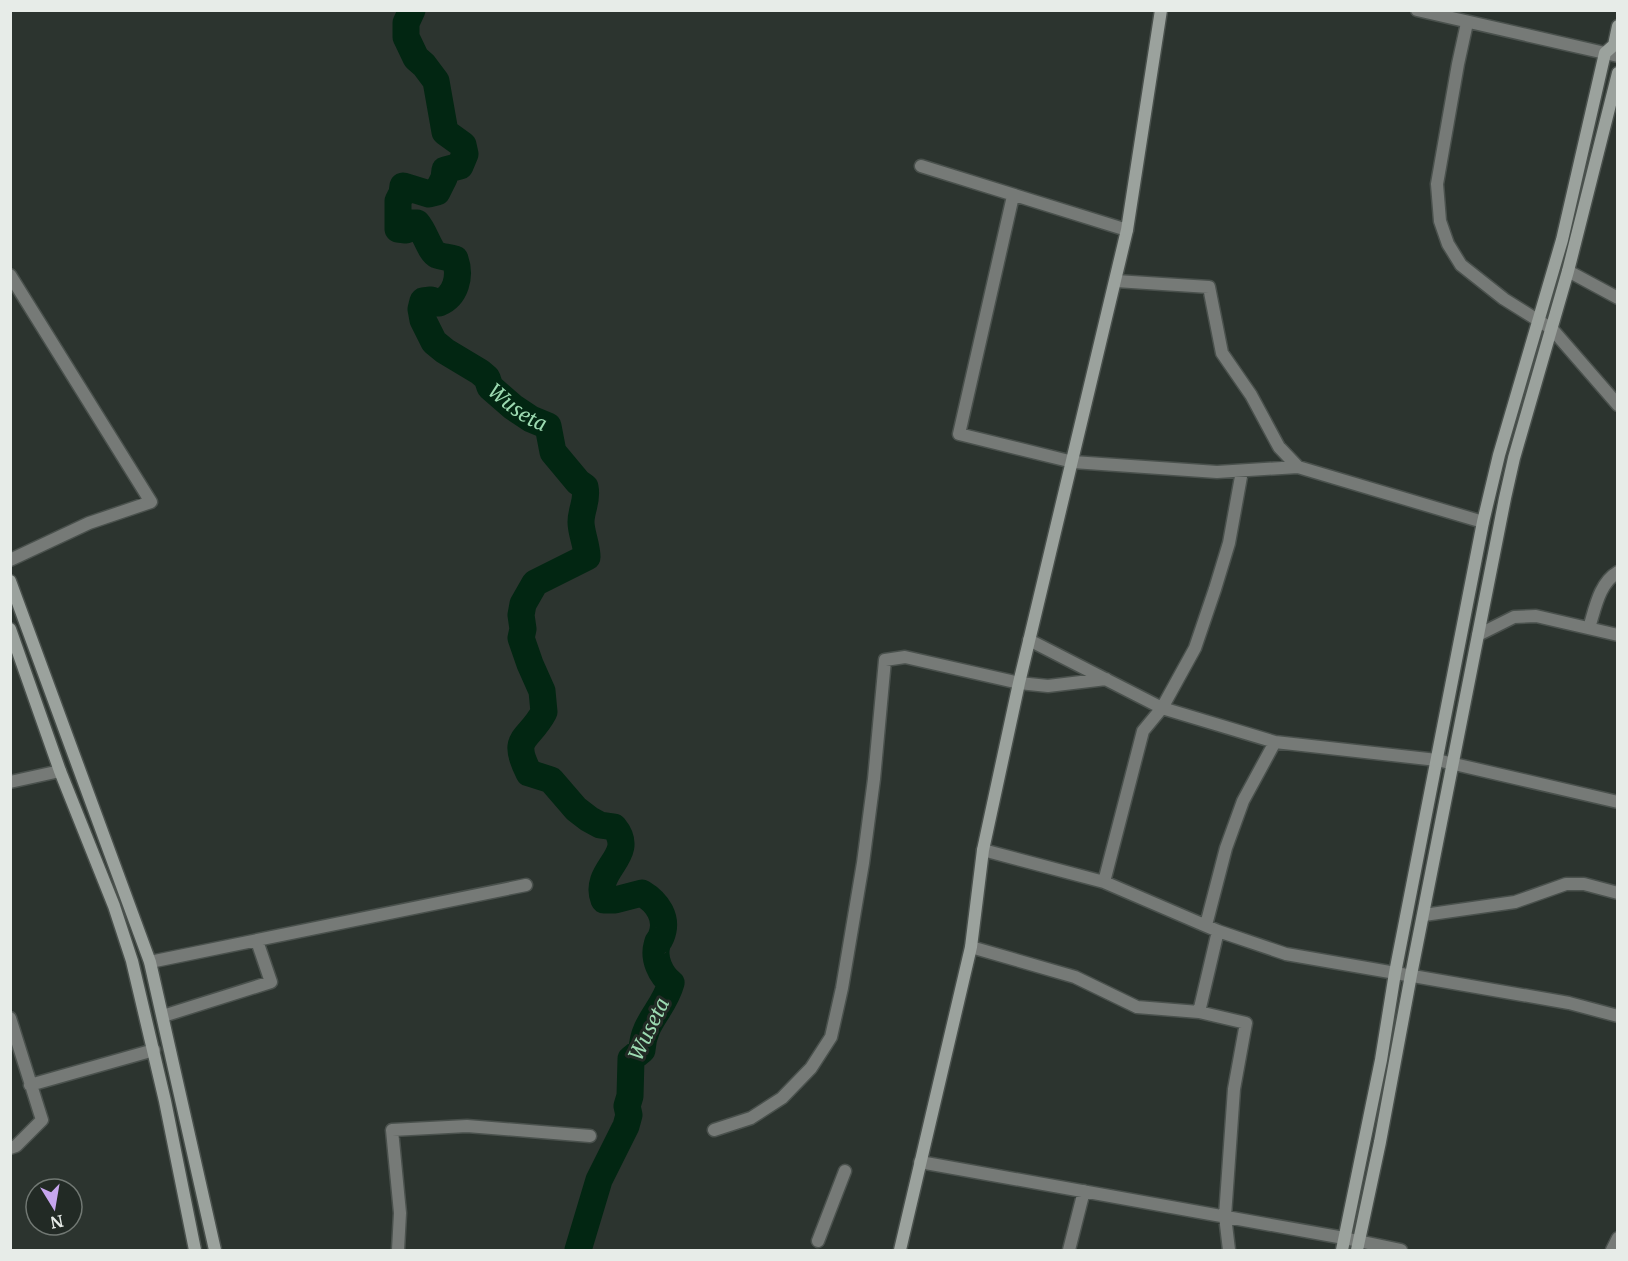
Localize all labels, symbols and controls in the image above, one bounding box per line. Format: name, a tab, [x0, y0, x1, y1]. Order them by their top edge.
water label: Wuseta	[483, 378, 551, 436]
water label: Wuseta	[623, 993, 674, 1064]
north arrow	[24, 1177, 84, 1237]
text: N	[48, 1211, 65, 1233]

